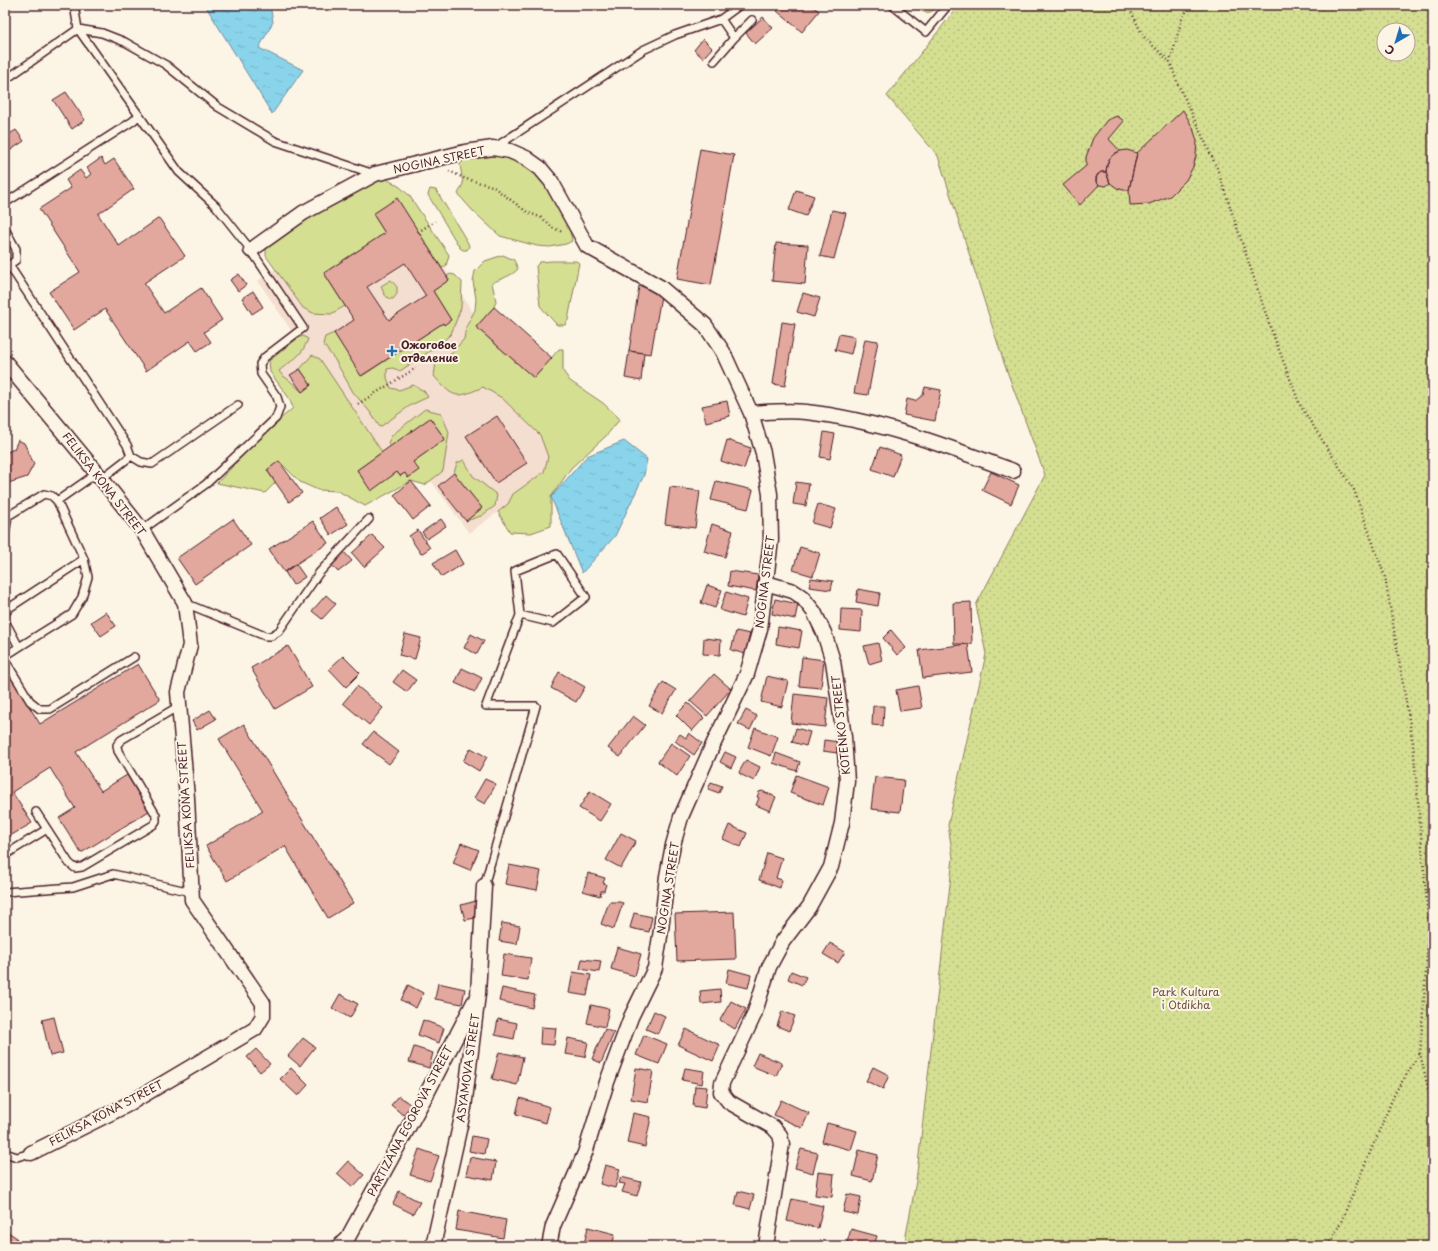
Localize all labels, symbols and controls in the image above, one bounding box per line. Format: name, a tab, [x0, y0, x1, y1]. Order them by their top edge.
north arrow	[1376, 22, 1416, 62]
text: С	[1381, 41, 1398, 60]
street label: NOGINA STREET	[391, 141, 487, 178]
place label: Ожоговое отделение	[401, 336, 458, 366]
marker: Ожоговое отделение	[386, 345, 398, 357]
street label: FELIKSA KONA STREET	[58, 428, 151, 540]
street label: NOGINA STREET	[750, 534, 779, 629]
street label: KOTENKO STREET	[827, 674, 854, 776]
street label: FELIKSA KONA STREET	[173, 740, 198, 869]
street label: NOGINA STREET	[652, 840, 683, 935]
park label: Park Kultura i Otdikha	[1152, 983, 1220, 1013]
street label: ASYAMOVA STREET	[451, 1012, 484, 1123]
street label: PARTIZANA EGOROVA STREET	[362, 1042, 457, 1199]
street label: FELIKSA KONA STREET	[46, 1075, 166, 1150]

